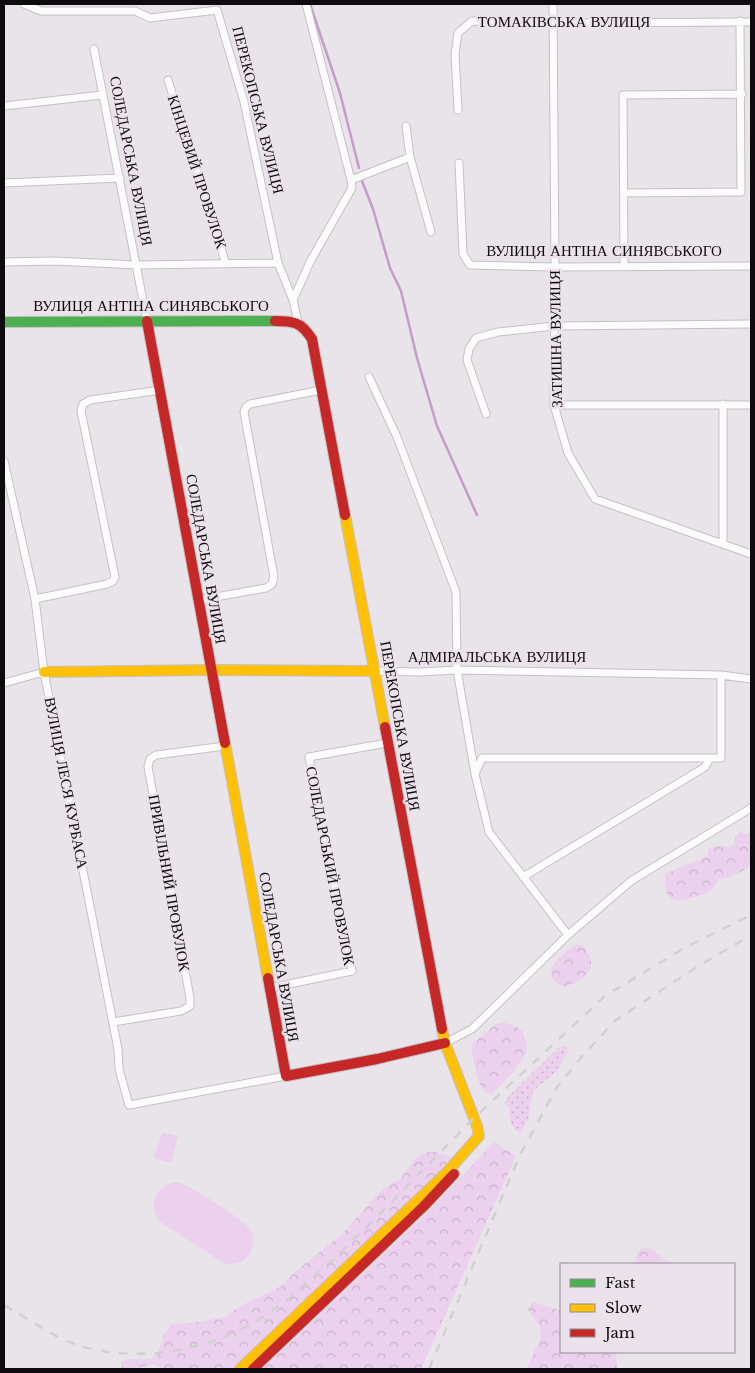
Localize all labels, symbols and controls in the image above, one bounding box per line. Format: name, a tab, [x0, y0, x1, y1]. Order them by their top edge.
street label: ТОМАКІВСЬКА ВУЛИЦЯ	[478, 12, 650, 31]
street label: ПЕРЕКОПСЬКА ВУЛИЦЯ	[228, 24, 289, 196]
street label: СОЛЕДАРСЬКА ВУЛИЦЯ	[106, 75, 157, 247]
street label: КІНЦЕВИЙ ПРОВУЛОК	[164, 92, 232, 252]
street label: ВУЛИЦЯ АНТІНА СИНЯВСЬКОГО	[486, 241, 722, 260]
street label: ЗАТИШНА ВУЛИЦЯ	[545, 270, 566, 408]
street label: ВУЛИЦЯ АНТІНА СИНЯВСЬКОГО	[33, 296, 269, 315]
street label: СОЛЕДАРСЬКА ВУЛИЦЯ	[182, 472, 231, 645]
street label: ПЕРЕКОПСЬКА ВУЛИЦЯ	[376, 640, 425, 812]
street label: АДМІРАЛЬСЬКА ВУЛИЦЯ	[408, 647, 586, 666]
street label: ВУЛИЦЯ ЛЕСЯ КУРБАСА	[40, 695, 93, 871]
street label: СОЛЕДАРСЬКИЙ ПРОВУЛОК	[302, 765, 359, 968]
street label: ПРИВІЛЬНИЙ ПРОВУЛОК	[145, 793, 195, 974]
street label: СОЛЕДАРСЬКА ВУЛИЦЯ	[255, 870, 304, 1043]
legend	[560, 1263, 735, 1353]
text: Fast	[605, 1273, 636, 1292]
text: Slow	[605, 1298, 642, 1317]
text: Jam	[603, 1323, 635, 1342]

